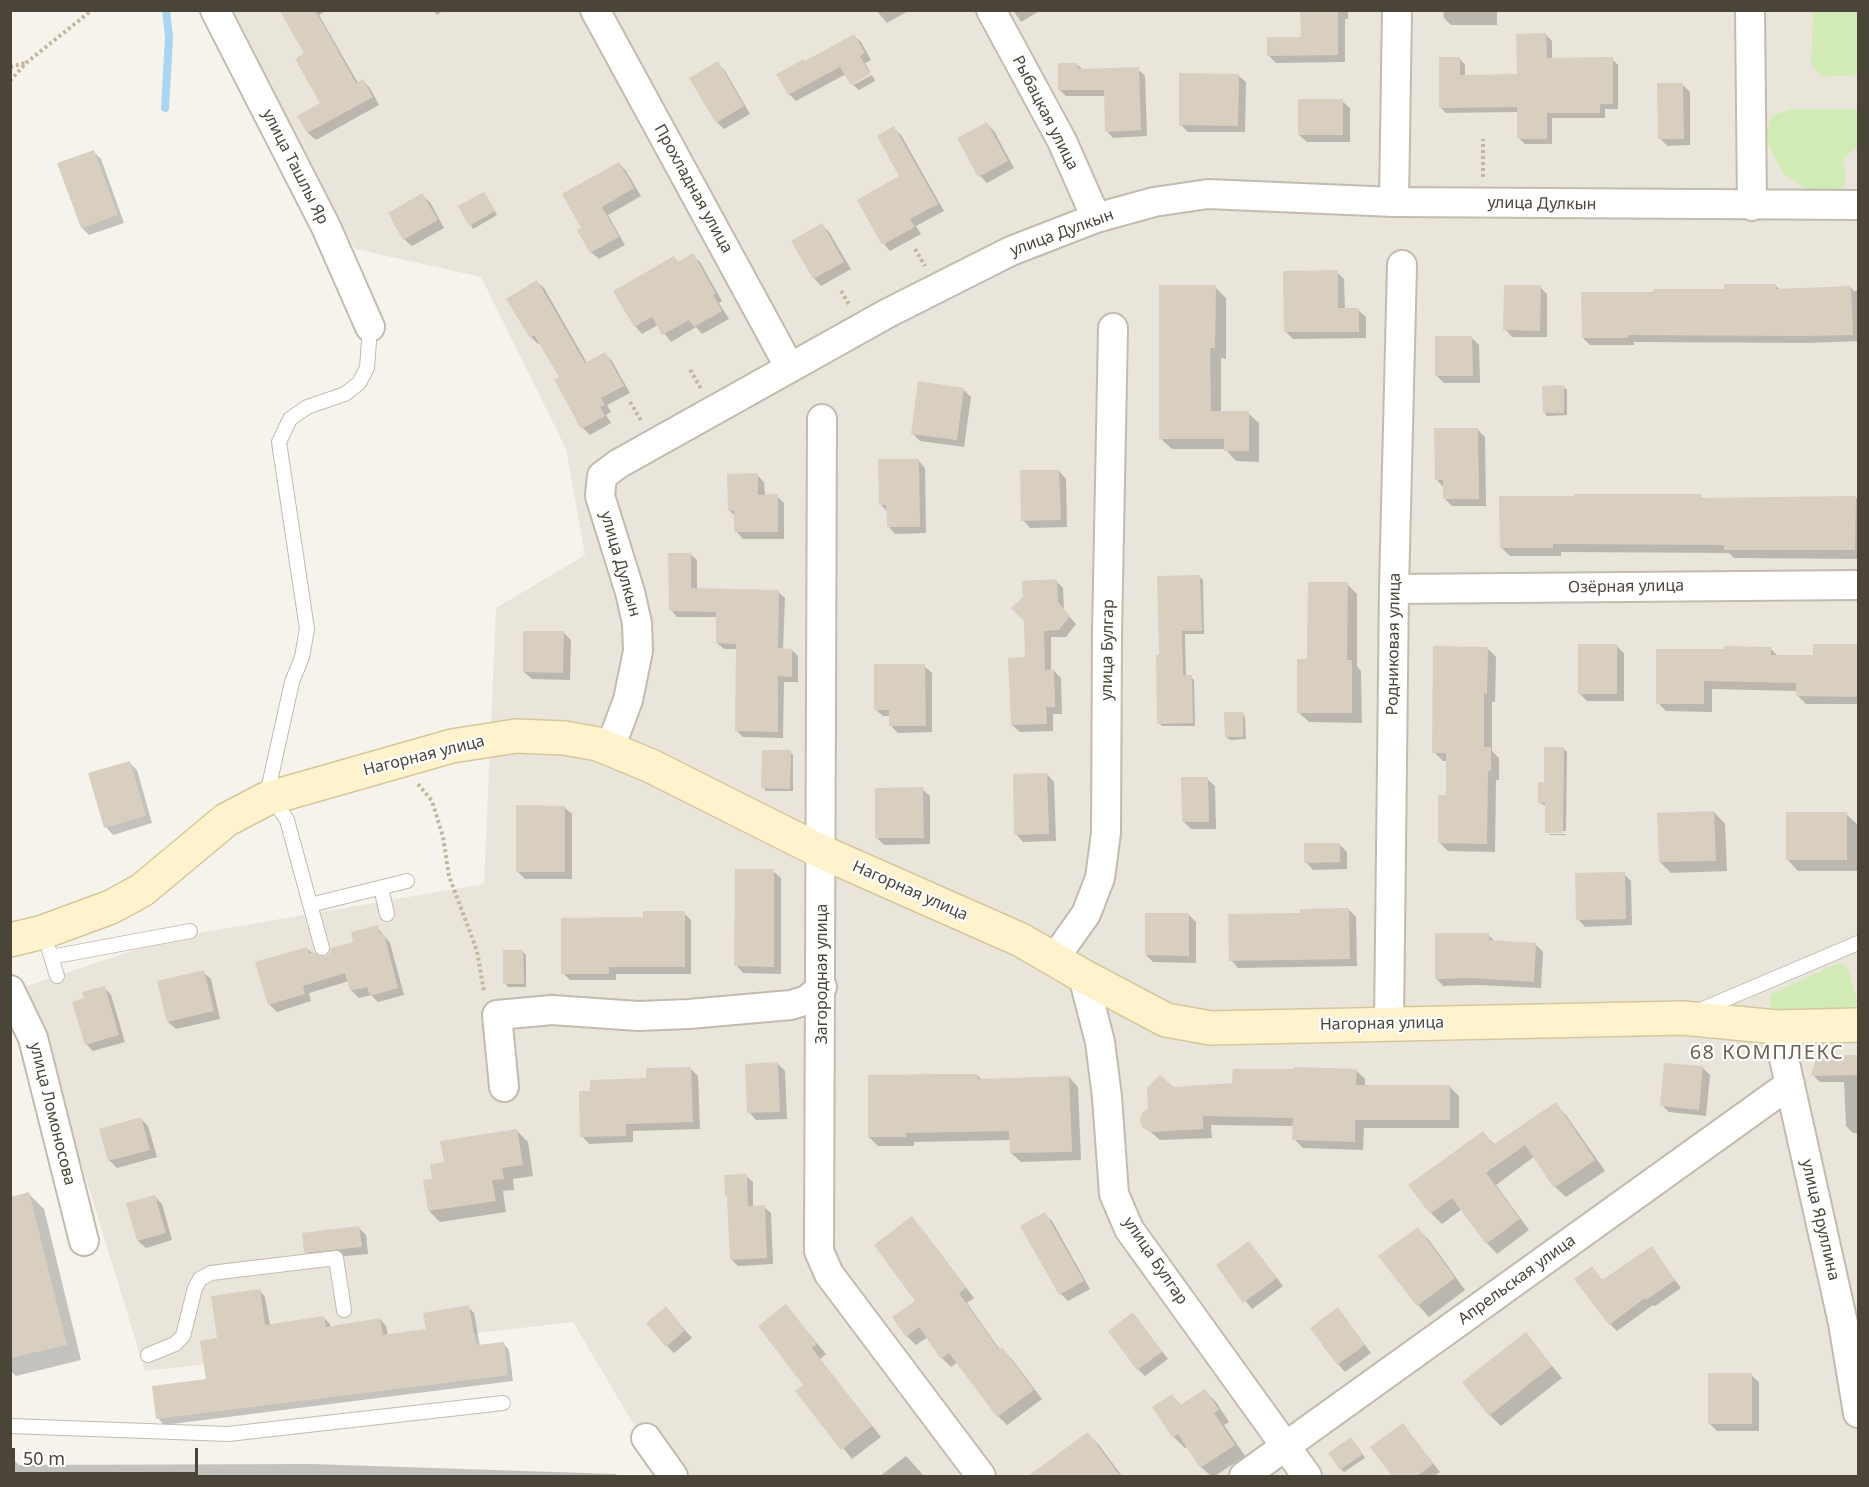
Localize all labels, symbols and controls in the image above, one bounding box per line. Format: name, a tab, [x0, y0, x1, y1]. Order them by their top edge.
street label: Рыбацкая улица	[1008, 53, 1082, 173]
street label: улица Ташлы Яр	[258, 106, 332, 228]
street label: Прохладная улица	[650, 121, 736, 257]
street label: улица Дулкын	[1487, 193, 1597, 215]
street label: улица Дулкын	[1008, 205, 1116, 261]
street label: улица Дулкын	[596, 509, 644, 619]
street label: Родниковая улица	[1383, 572, 1405, 716]
street label: Озёрная улица	[1568, 576, 1684, 598]
street label: улица Булгар	[1098, 599, 1118, 701]
street label: Нагорная улица	[361, 732, 487, 780]
street label: Нагорная улица	[849, 857, 971, 925]
street label: Загородная улица	[812, 904, 832, 1044]
street label: Нагорная улица	[1320, 1013, 1444, 1035]
street label: улица Ломоносова	[25, 1041, 79, 1187]
district label: 68 КОМПЛЕКС	[1690, 1041, 1844, 1065]
street label: улица Яруллина	[1797, 1158, 1843, 1282]
street label: улица Булгар	[1119, 1214, 1191, 1308]
street label: Апрельская улица	[1455, 1231, 1579, 1329]
scale bar	[15, 1436, 201, 1474]
text: 50 m	[23, 1446, 65, 1470]

